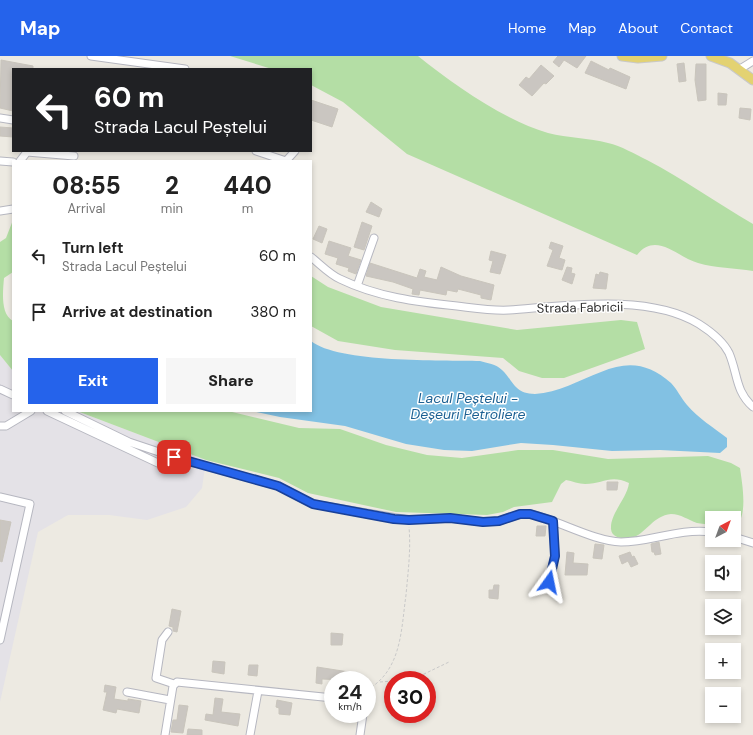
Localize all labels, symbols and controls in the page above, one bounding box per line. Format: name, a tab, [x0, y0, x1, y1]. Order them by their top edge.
text: Map	[20, 16, 60, 41]
text: Home	[508, 19, 546, 37]
text: Map	[568, 19, 596, 37]
text: About	[618, 19, 658, 37]
text: Contact	[680, 19, 733, 37]
text: 60 m	[94, 79, 164, 116]
icon: left	[28, 84, 80, 136]
text: Strada Lacul Peștelui	[94, 115, 267, 139]
text: 08:55	[52, 170, 121, 201]
text: 2	[165, 170, 179, 201]
text: 440	[223, 170, 272, 201]
text: Arrival	[67, 200, 105, 217]
text: min	[161, 200, 183, 217]
text: m	[242, 200, 253, 217]
text: Turn left	[62, 238, 123, 258]
icon: left	[28, 245, 50, 267]
text: 60 m	[259, 246, 296, 266]
text: Strada Lacul Peștelui	[62, 258, 187, 275]
street label: Strada Fabricii	[537, 298, 623, 317]
icon: arrive	[28, 301, 50, 323]
text: Arrive at destination	[62, 302, 213, 322]
text: 380 m	[250, 302, 296, 322]
button: Exit	[28, 358, 158, 404]
button: Share	[166, 358, 296, 404]
water label: Lacul Peștelui - Deșeuri Petroliere	[411, 389, 526, 423]
pin	[157, 440, 191, 474]
icon: arrive	[163, 446, 185, 468]
north arrow	[705, 511, 741, 547]
map controls	[705, 511, 741, 723]
button: sound	[705, 555, 741, 591]
position arrow	[528, 561, 570, 603]
button: layers	[705, 599, 741, 635]
button: +	[705, 643, 741, 679]
speed limit sign: 30	[384, 671, 436, 723]
text: 24	[338, 679, 362, 705]
button: −	[705, 687, 741, 723]
text: km/h	[338, 700, 362, 713]

